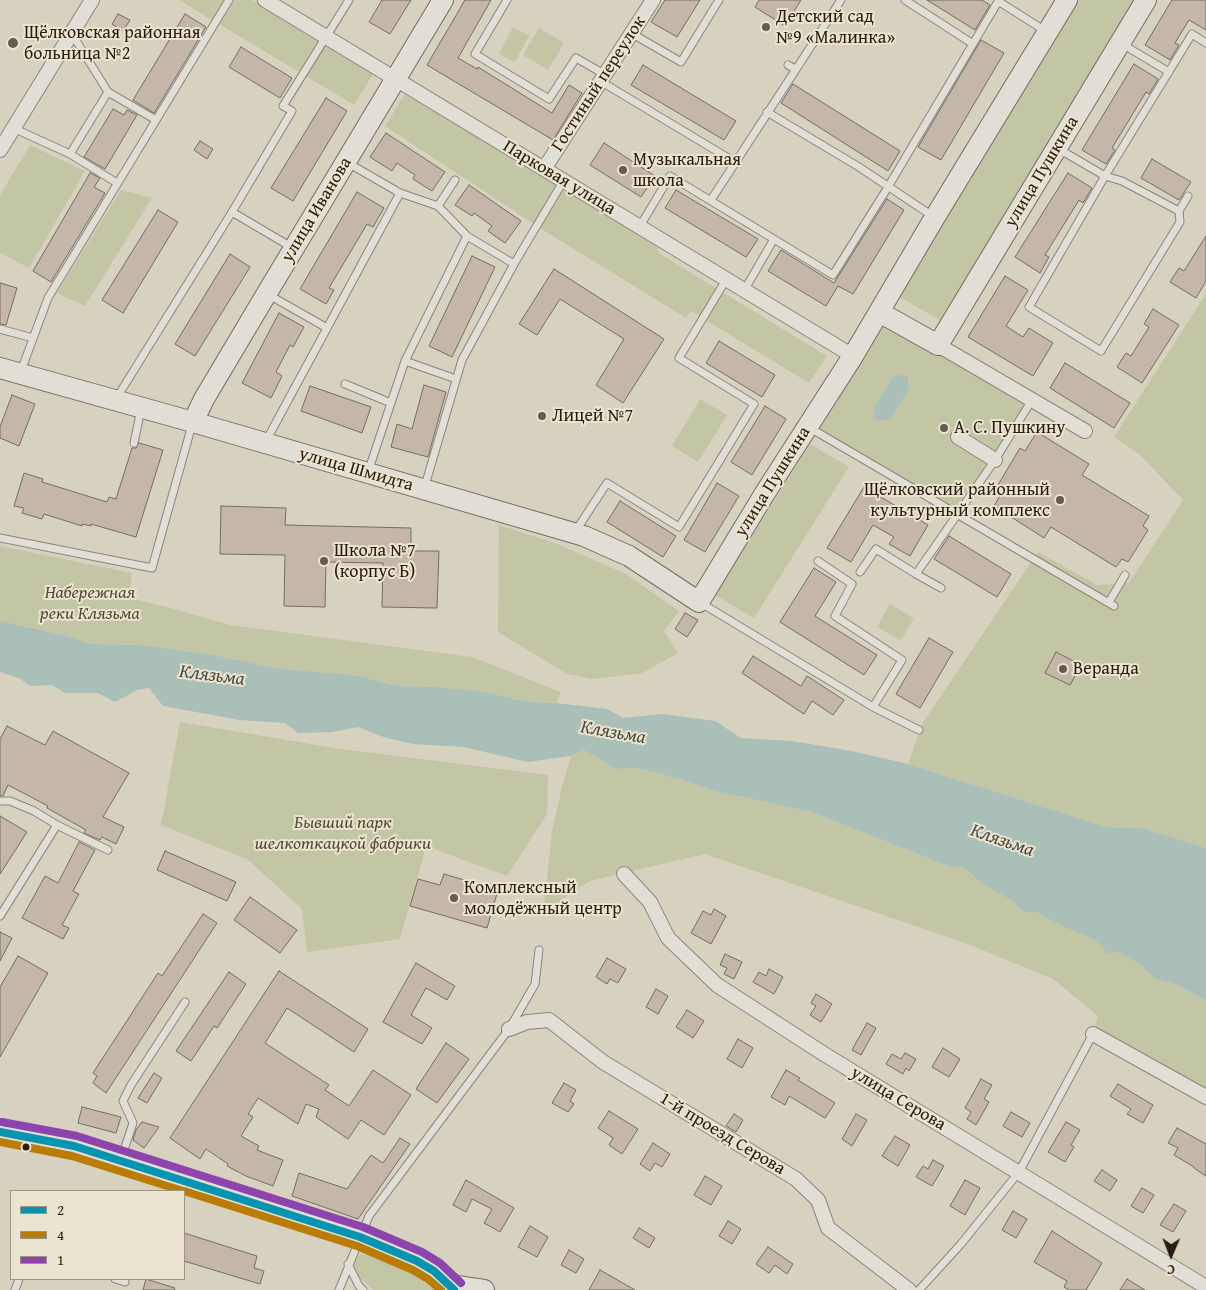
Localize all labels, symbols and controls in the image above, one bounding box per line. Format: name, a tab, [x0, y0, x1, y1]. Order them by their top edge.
place label: Детский сад №9 «Малинка»	[776, 6, 895, 48]
street label: Гостиный переулок	[547, 12, 651, 156]
marker: Детский сад №9 «Малинка»	[760, 21, 772, 33]
place label: Щёлковская районная больница №2	[24, 22, 201, 64]
marker: Щёлковская районная больница №2	[6, 36, 20, 50]
street label: улица Пушкина	[1000, 112, 1084, 232]
street label: Парковая улица	[499, 136, 619, 220]
place label: Музыкальная школа	[633, 149, 741, 192]
street label: улица Иванова	[277, 153, 357, 267]
marker: Музыкальная школа	[617, 164, 629, 176]
place label: Лицей №7	[552, 405, 633, 427]
marker: Лицей №7	[536, 410, 548, 422]
place label: А. С. Пушкину	[954, 417, 1065, 439]
marker: А. С. Пушкину	[938, 422, 950, 434]
street label: улица Пушкина	[730, 423, 816, 541]
street label: улица Шмидта	[296, 443, 416, 497]
place label: Щёлковский районный культурный комплекс	[864, 479, 1050, 522]
marker: Щёлковский районный культурный комплекс	[1054, 494, 1066, 506]
place label: Школа №7 (корпус Б)	[334, 540, 416, 582]
marker: Школа №7 (корпус Б)	[318, 555, 330, 567]
park label: Набережная реки Клязьма	[40, 582, 140, 624]
place label: Веранда	[1073, 658, 1139, 680]
water label: Клязьма	[178, 661, 246, 691]
marker: Веранда	[1057, 663, 1069, 675]
water label: Клязьма	[579, 716, 647, 750]
park label: Бывший парк шелкоткацкой фабрики	[255, 812, 431, 854]
water label: Клязьма	[967, 820, 1037, 862]
place label: Комплексный молодёжный центр	[464, 877, 622, 920]
marker: Комплексный молодёжный центр	[448, 892, 460, 904]
street label: улица Серова	[847, 1062, 949, 1136]
street label: 1-й проезд Серова	[655, 1088, 789, 1180]
unlabelled marker	[21, 1142, 31, 1152]
legend	[10, 1190, 185, 1280]
text: 2	[57, 1199, 64, 1220]
text: 4	[57, 1224, 64, 1245]
north arrow	[1146, 1230, 1196, 1280]
text: 1	[57, 1249, 64, 1270]
text: С	[1167, 1260, 1175, 1280]

